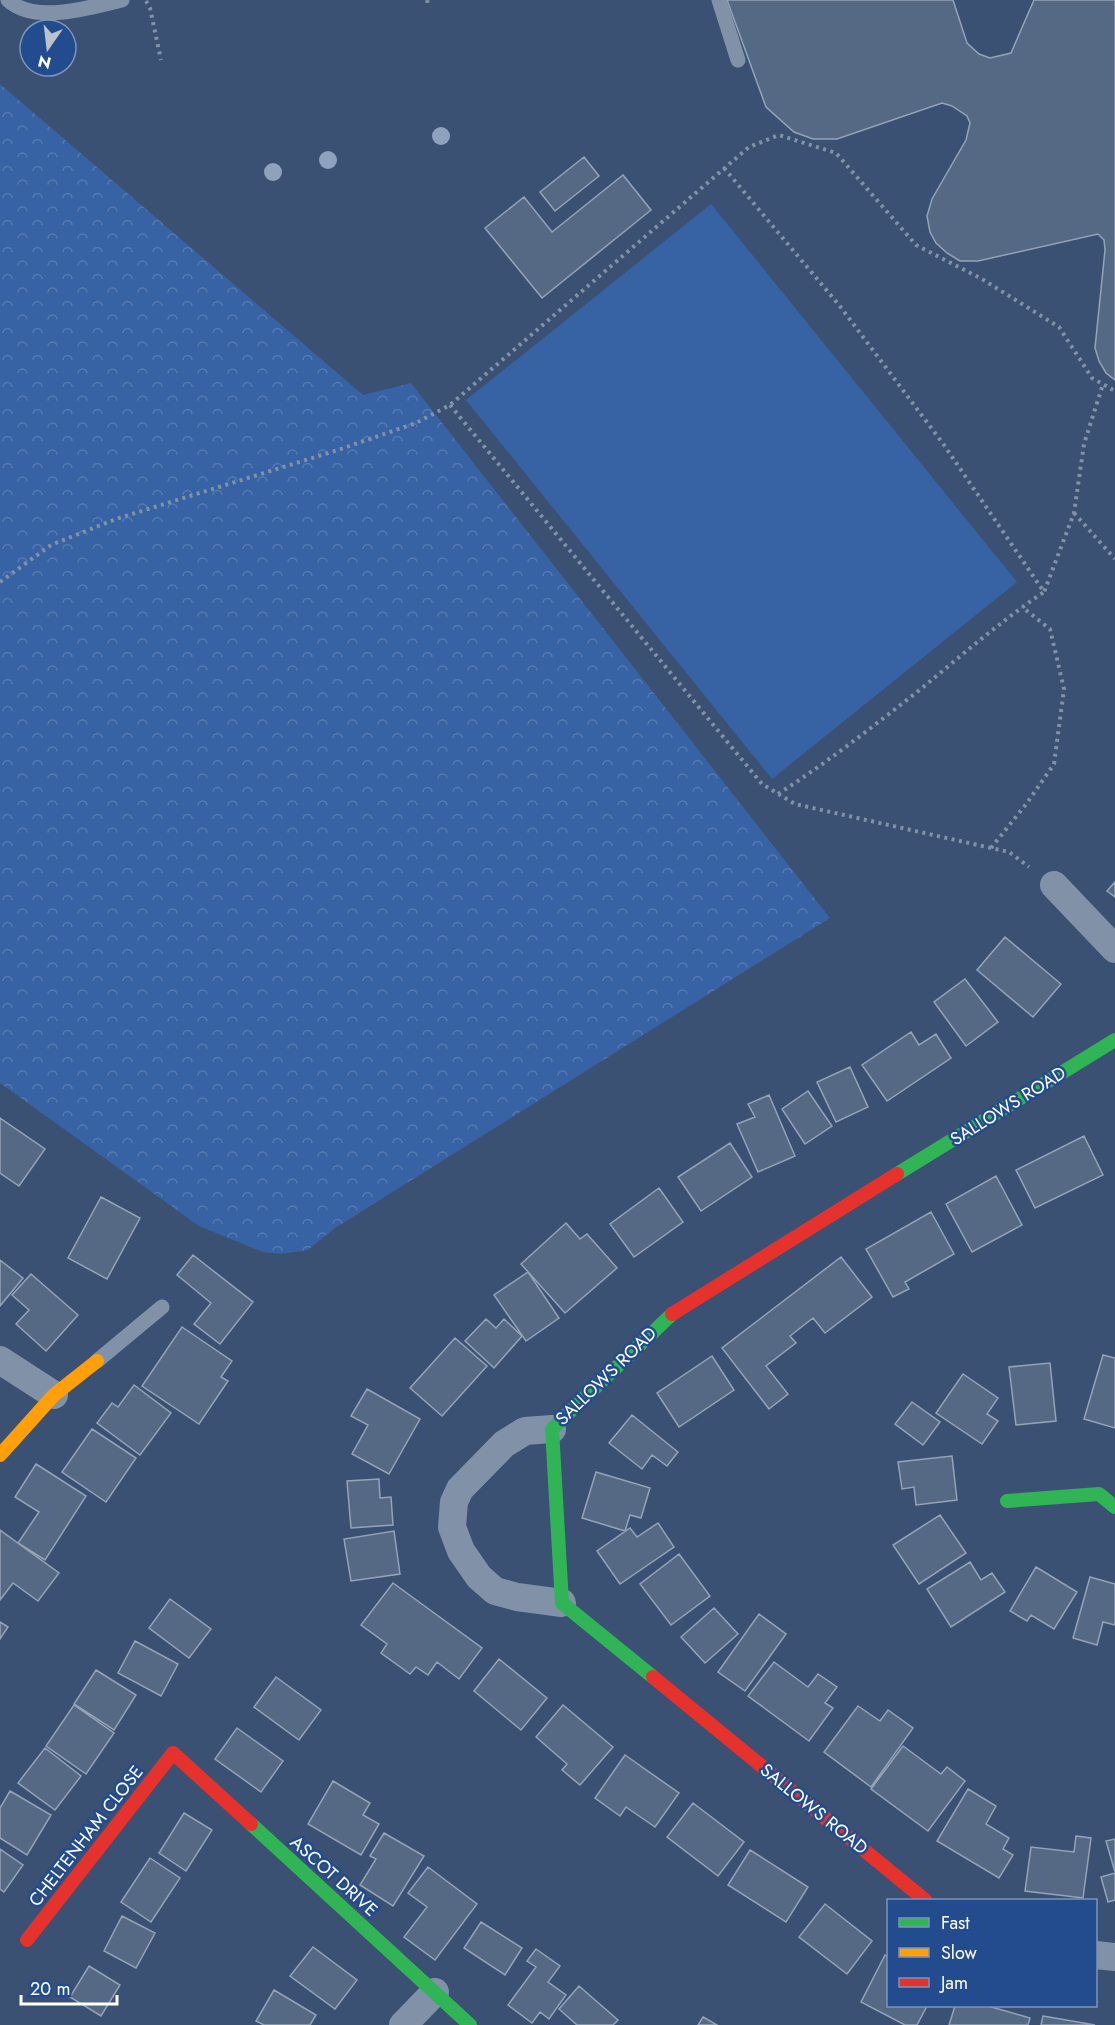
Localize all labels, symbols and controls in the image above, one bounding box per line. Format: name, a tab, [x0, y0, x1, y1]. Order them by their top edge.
north arrow	[18, 18, 78, 78]
text: N	[36, 49, 53, 75]
street label: SALLOWS ROAD	[945, 1060, 1071, 1152]
street label: SALLOWS ROAD	[549, 1321, 663, 1431]
street label: SALLOWS ROAD	[755, 1757, 873, 1861]
street label: CHELTENHAM CLOSE	[23, 1760, 149, 1912]
street label: ASCOT DRIVE	[284, 1830, 384, 1922]
legend	[887, 1899, 1097, 2007]
text: Fast	[941, 1910, 970, 1936]
text: Slow	[941, 1940, 978, 1966]
scale bar	[21, 1968, 117, 2006]
text: Jam	[939, 1970, 968, 1996]
text: 20 m	[30, 1976, 70, 2002]

